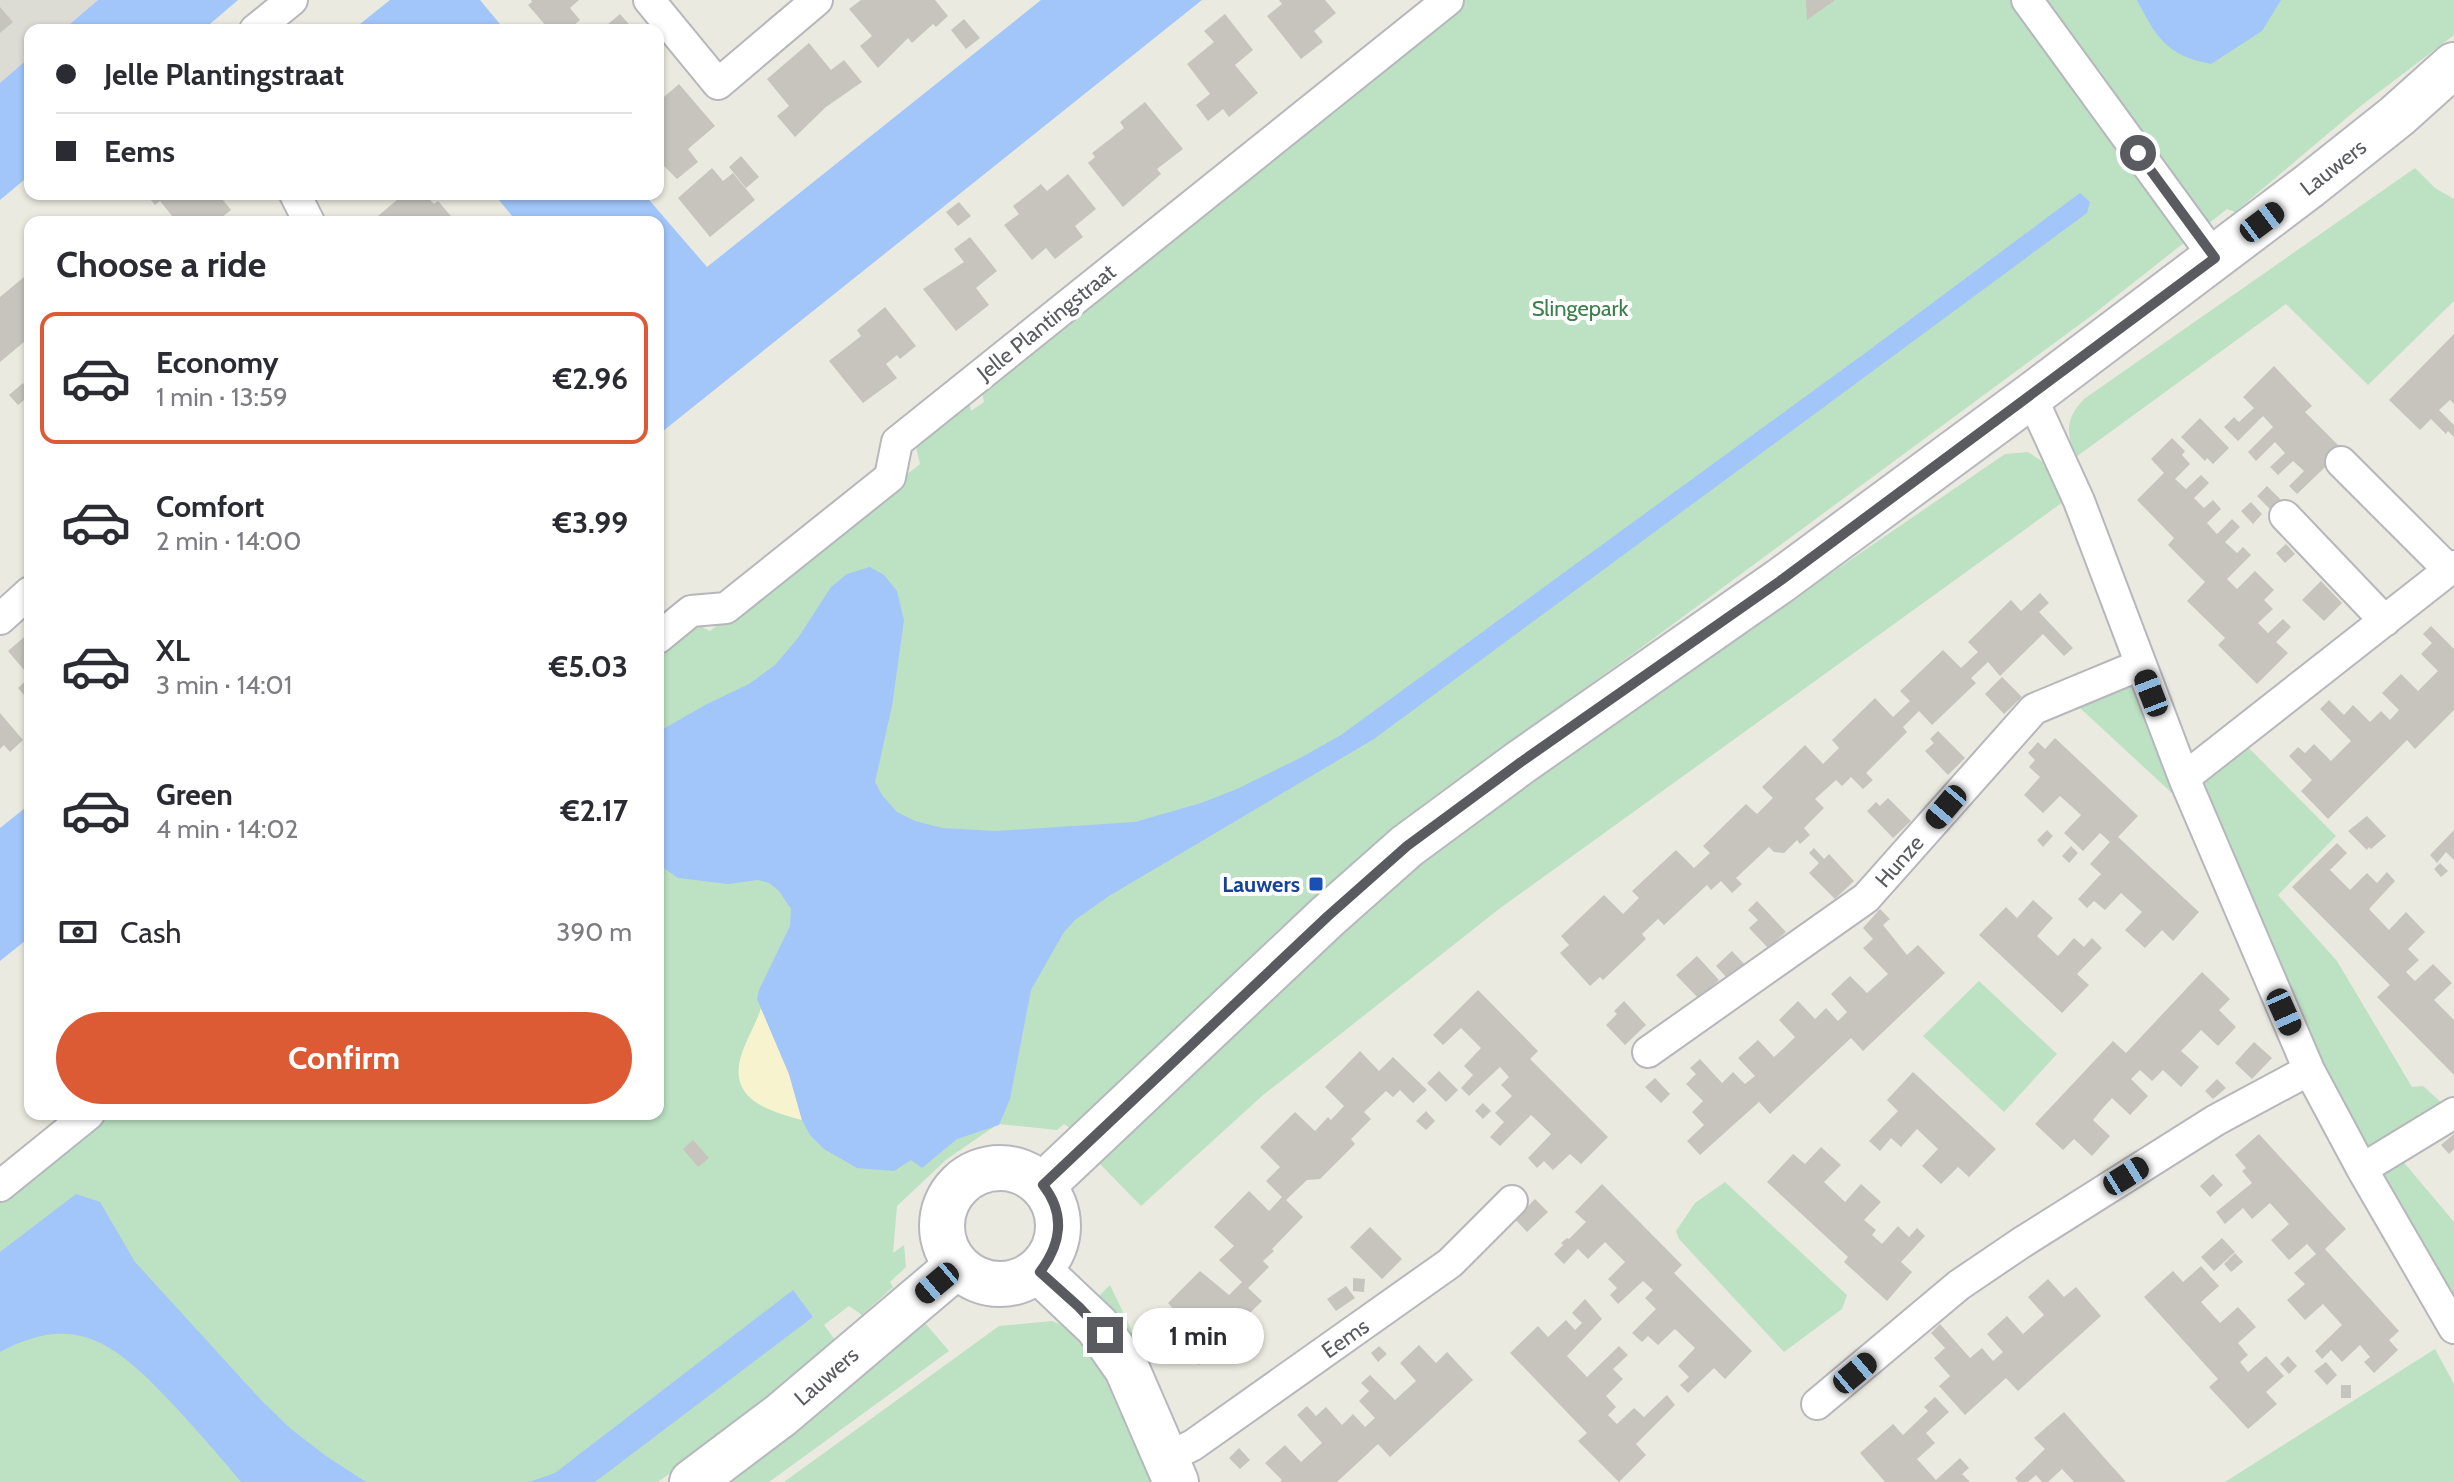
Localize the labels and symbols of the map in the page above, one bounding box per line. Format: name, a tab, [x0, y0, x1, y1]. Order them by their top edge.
street label: Lauwers	[2295, 133, 2372, 202]
route start	[2120, 135, 2156, 171]
car	[2236, 198, 2288, 246]
street label: Jelle Plantingstraat	[971, 258, 1121, 387]
park label: Slingepark	[1532, 295, 1628, 322]
car	[2131, 666, 2171, 720]
car	[1921, 781, 1971, 833]
street label: Hunze	[1869, 830, 1929, 893]
place label: Lauwers	[1222, 871, 1300, 898]
marker: Lauwers	[1307, 875, 1325, 893]
car	[2263, 985, 2305, 1039]
car	[2099, 1153, 2153, 1199]
car	[911, 1258, 963, 1308]
callout: 1 min	[1133, 1307, 1265, 1363]
street label: Eems	[1316, 1313, 1374, 1364]
route end	[1087, 1317, 1123, 1353]
street label: Lauwers	[789, 1341, 864, 1412]
car	[1829, 1348, 1881, 1398]

